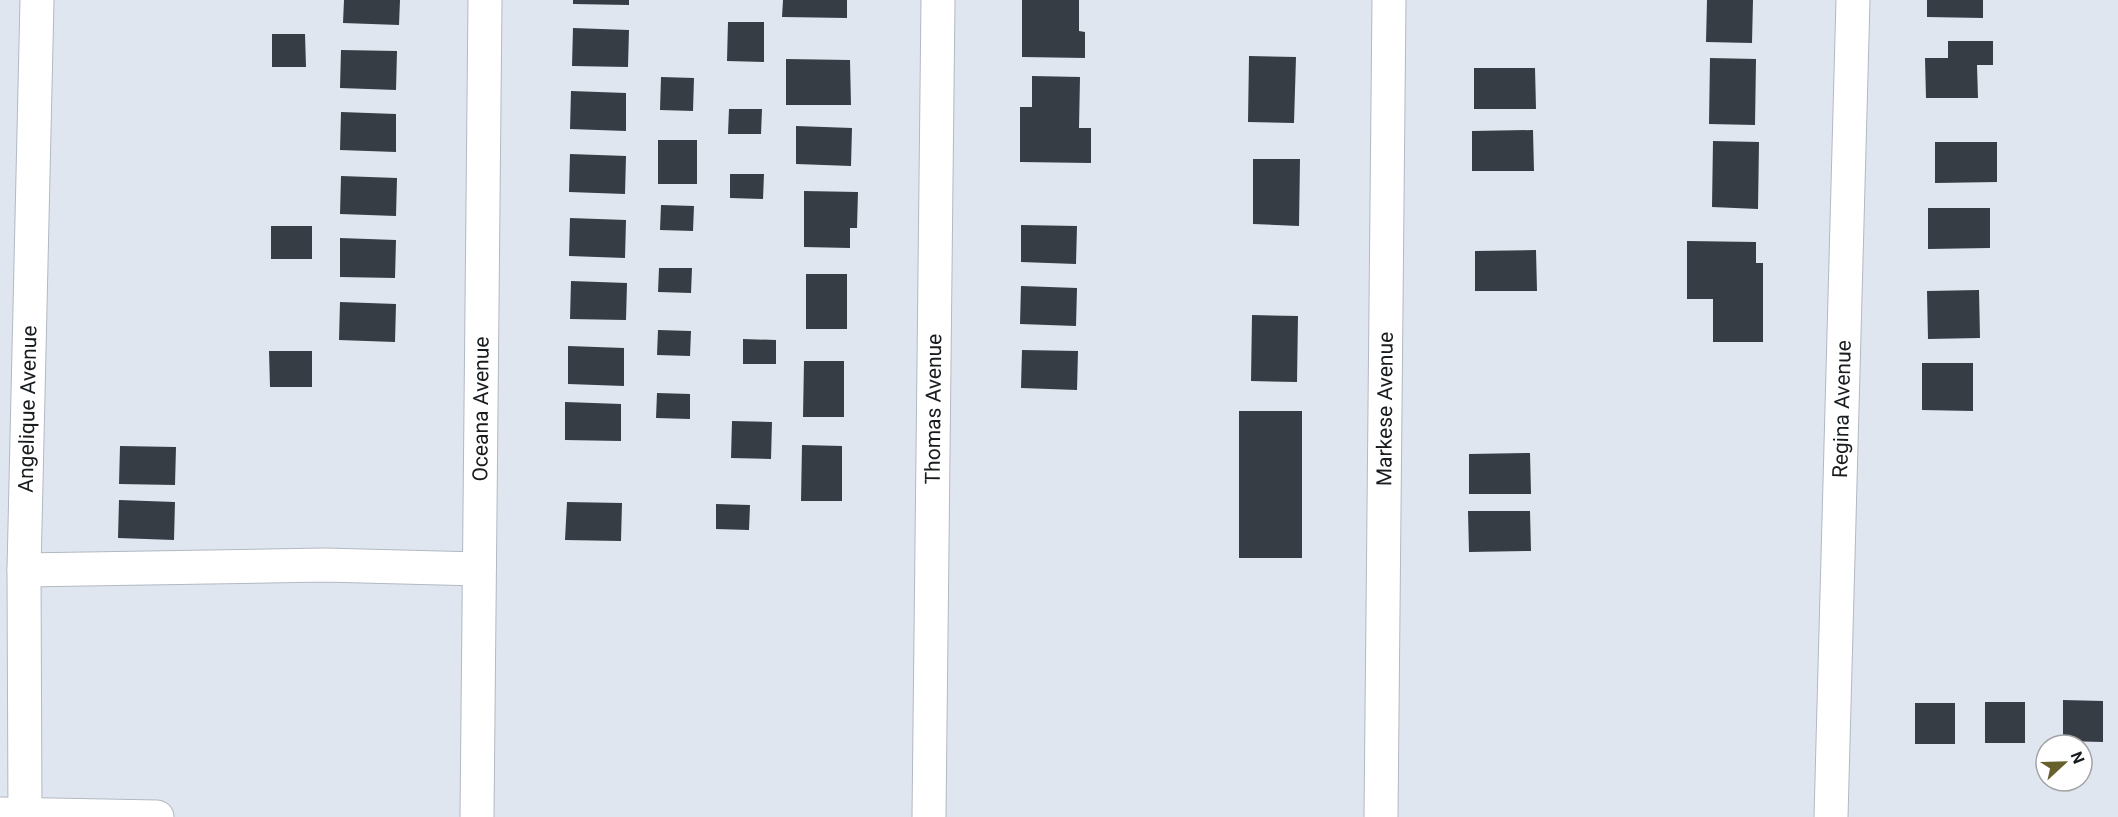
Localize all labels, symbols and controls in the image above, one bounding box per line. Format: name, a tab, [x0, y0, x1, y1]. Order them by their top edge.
street label: Angelique Avenue	[14, 325, 42, 493]
street label: Markese Avenue	[1372, 332, 1398, 486]
street label: Thomas Avenue	[921, 334, 946, 485]
street label: Oceana Avenue	[468, 336, 494, 482]
street label: Regina Avenue	[1828, 340, 1856, 478]
north arrow	[2034, 733, 2094, 793]
text: N	[2067, 749, 2088, 766]

